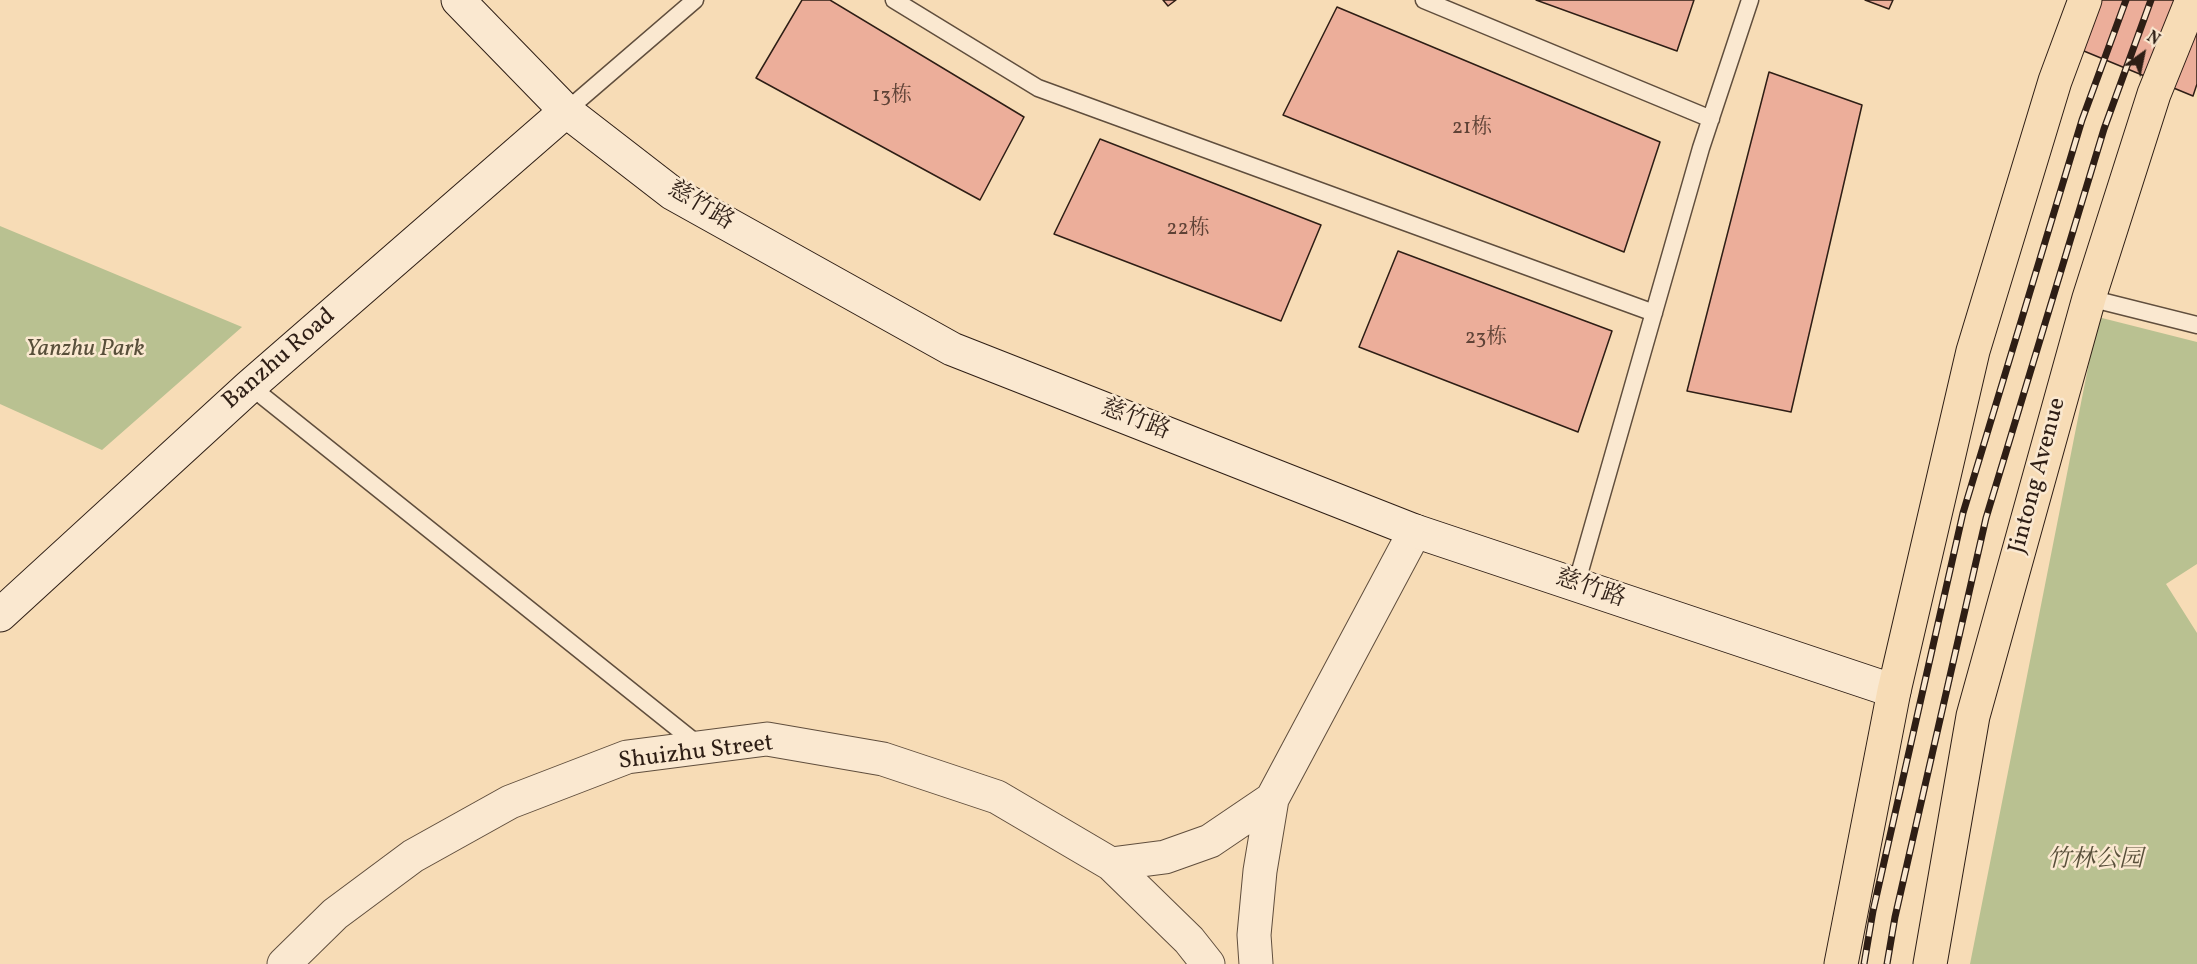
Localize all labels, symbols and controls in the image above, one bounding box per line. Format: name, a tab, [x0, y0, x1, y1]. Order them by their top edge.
north arrow	[2113, 24, 2173, 84]
text: N	[2142, 27, 2164, 51]
house number: 13栋	[872, 84, 912, 110]
house number: 21栋	[1452, 116, 1492, 142]
street label: 慈竹路	[662, 176, 738, 238]
house number: 22栋	[1166, 217, 1210, 243]
street label: Banzhu Road	[218, 303, 342, 417]
house number: 23栋	[1465, 326, 1507, 352]
park label: Yanzhu Park	[25, 337, 145, 365]
street label: 慈竹路	[1096, 395, 1174, 447]
street label: Jintong Avenue	[2004, 395, 2074, 557]
street label: 慈竹路	[1551, 565, 1629, 615]
street label: Shuizhu Street	[617, 730, 775, 778]
park label: 竹林公园	[2047, 848, 2143, 876]

